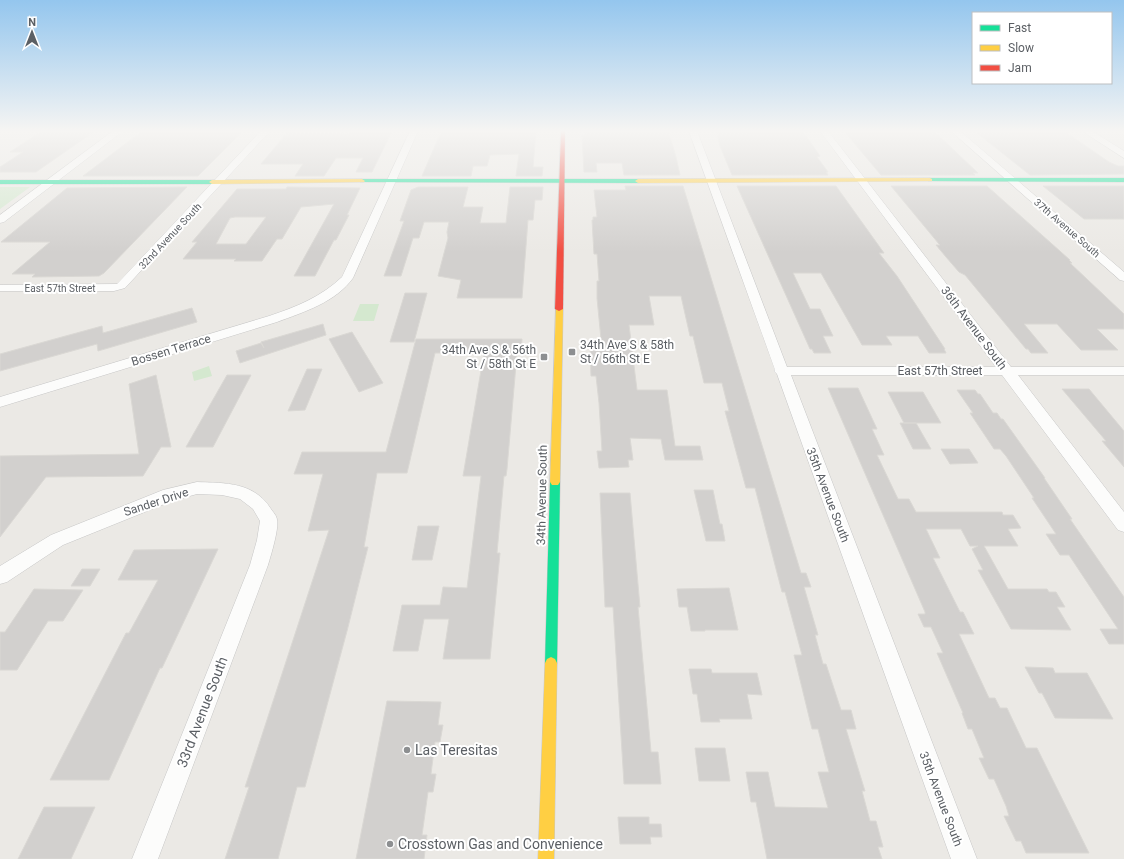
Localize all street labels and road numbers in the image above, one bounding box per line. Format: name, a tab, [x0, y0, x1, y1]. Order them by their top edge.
street label: 37th Avenue South	[1032, 196, 1102, 260]
street label: 32nd Avenue South	[137, 201, 203, 271]
street label: East 57th Street	[25, 283, 95, 294]
street label: 36th Avenue South	[938, 284, 1010, 372]
street label: Bossen Terrace	[130, 331, 212, 369]
street label: East 57th Street	[897, 364, 983, 378]
street label: 34th Avenue South	[534, 445, 550, 545]
street label: 35th Avenue South	[803, 446, 853, 544]
street label: Sander Drive	[122, 485, 190, 519]
street label: 33rd Avenue South	[174, 654, 230, 770]
street label: 35th Avenue South	[916, 750, 966, 848]

